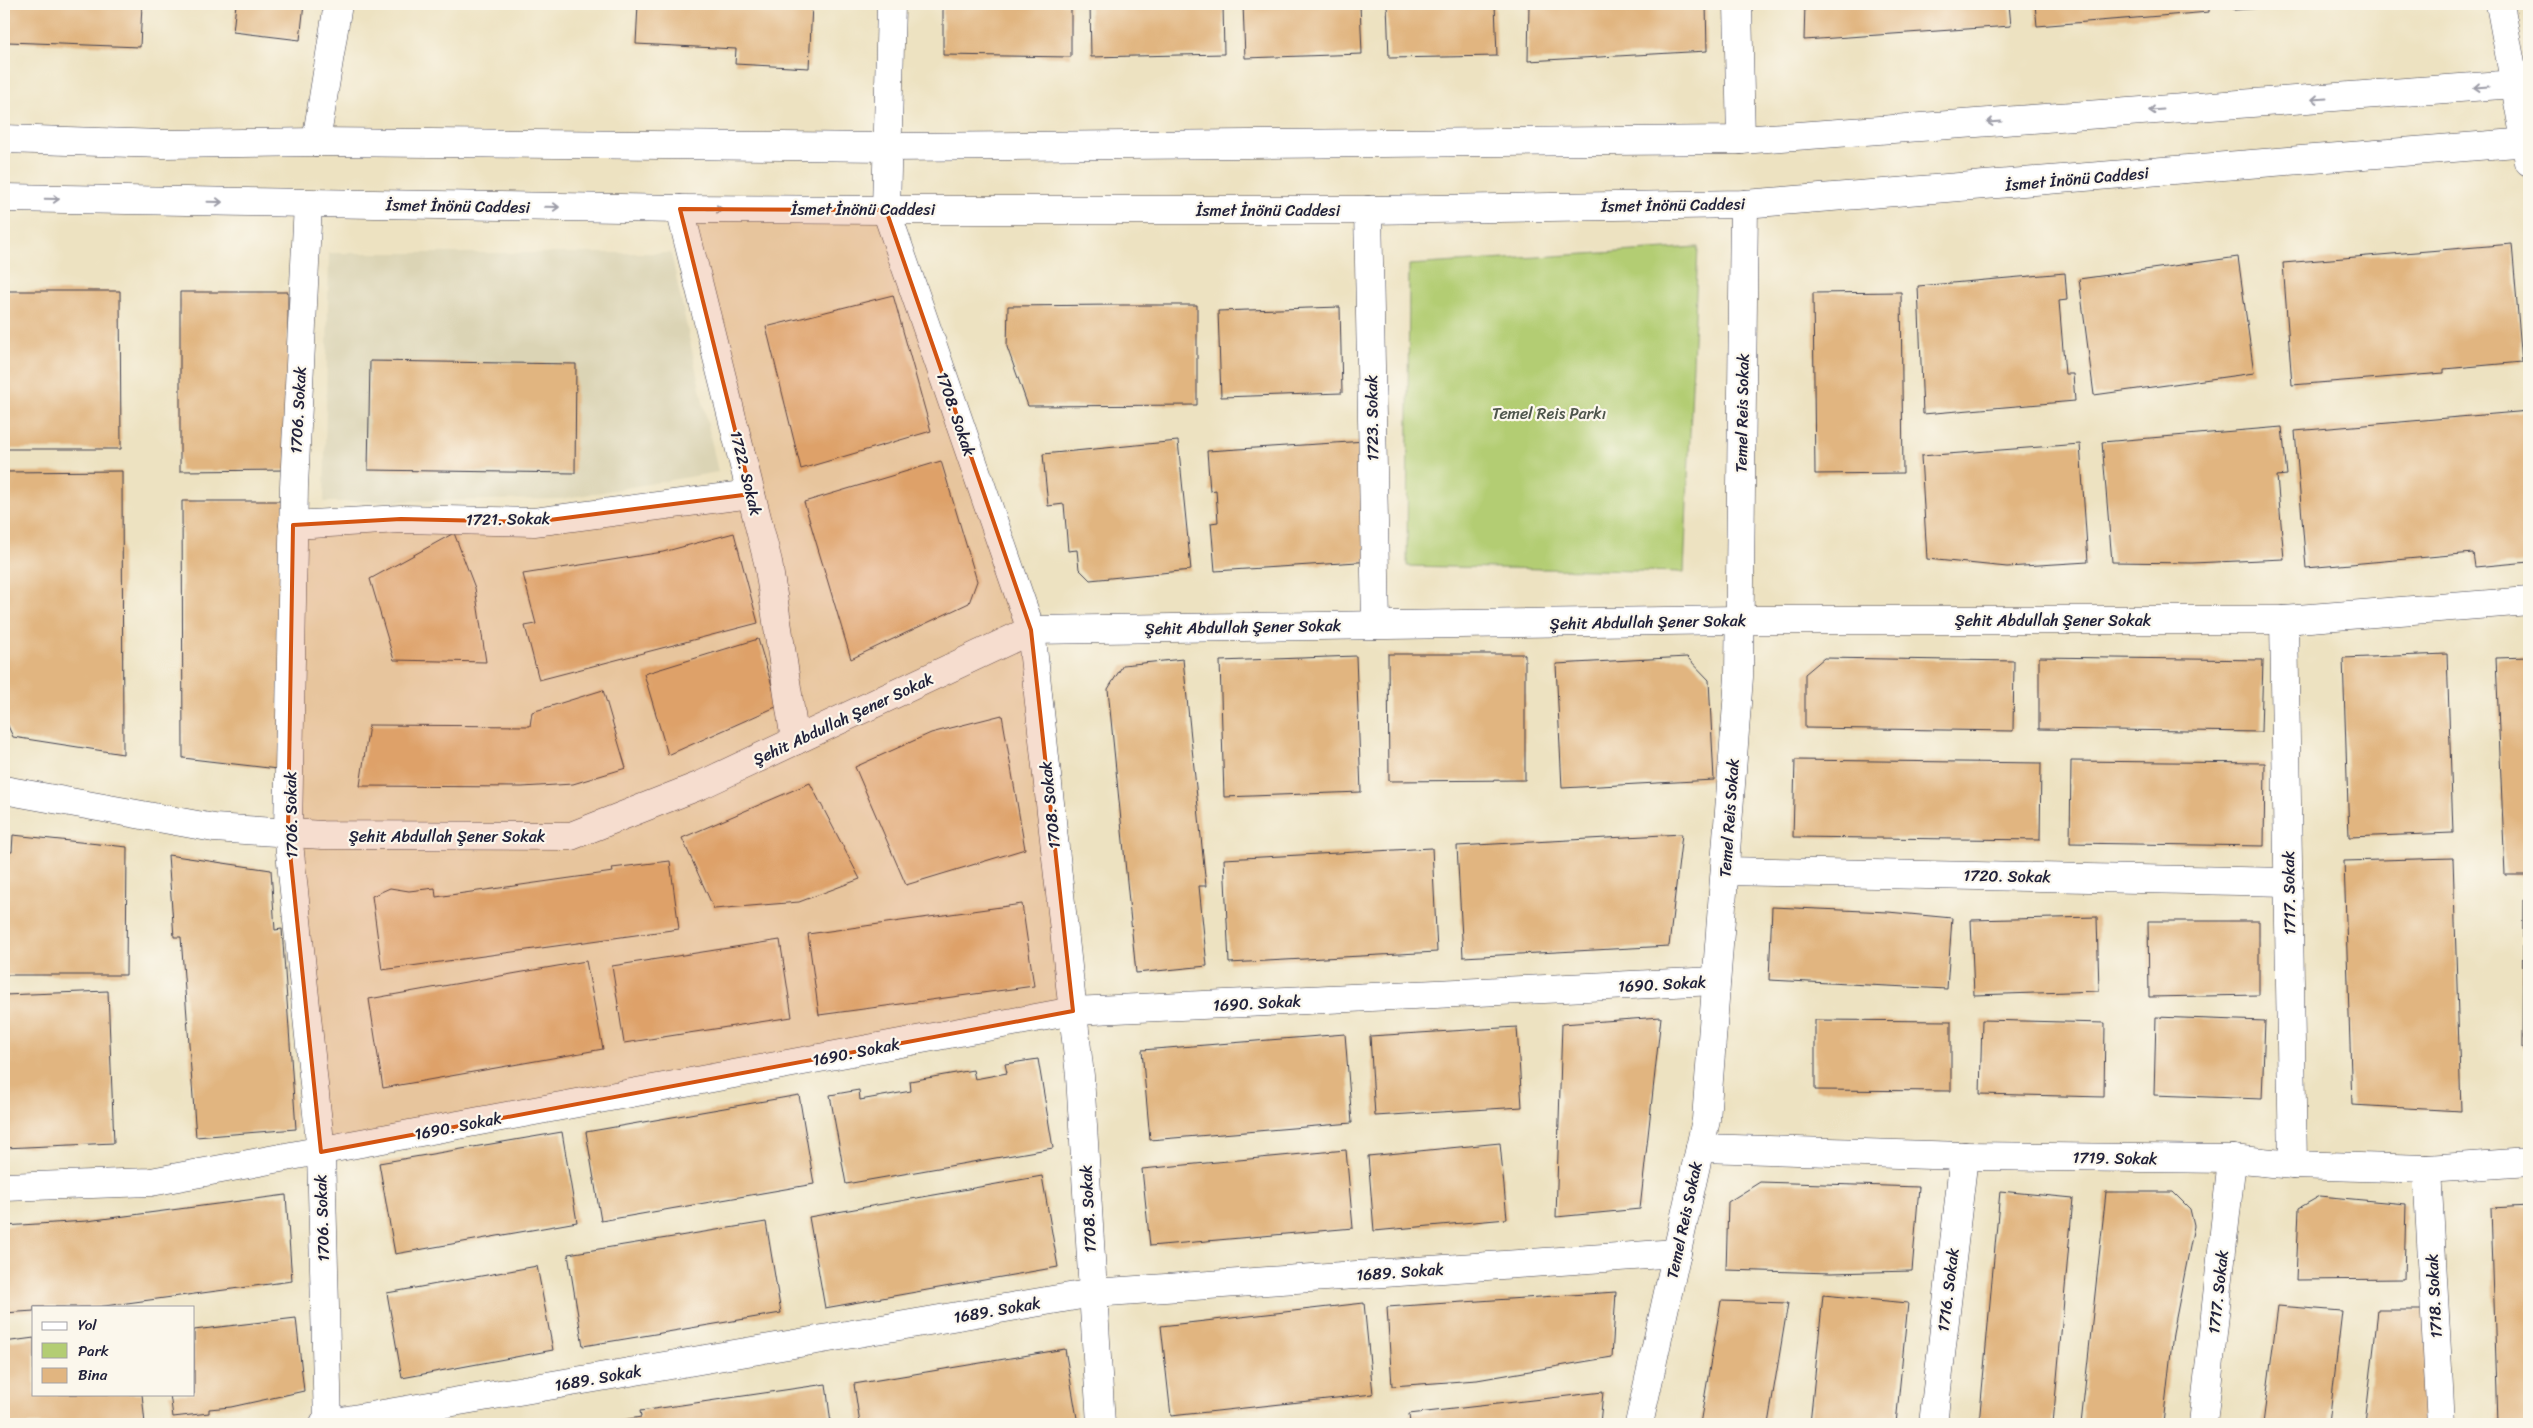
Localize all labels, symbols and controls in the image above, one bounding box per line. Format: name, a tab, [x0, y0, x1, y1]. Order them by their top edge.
one-way arrow	[2473, 82, 2489, 92]
one-way arrow	[2311, 94, 2327, 103]
one-way arrow	[2149, 105, 2165, 115]
one-way arrow	[1987, 117, 2003, 126]
street label: İsmet İnönü Caddesi	[2003, 158, 2151, 200]
street label: İsmet İnönü Caddesi	[1600, 189, 1746, 221]
street label: İsmet İnönü Caddesi	[385, 190, 531, 222]
one-way arrow	[44, 194, 60, 204]
street label: İsmet İnönü Caddesi	[790, 195, 936, 224]
street label: İsmet İnönü Caddesi	[1195, 196, 1341, 225]
one-way arrow	[206, 197, 223, 207]
one-way arrow	[544, 202, 560, 212]
one-way arrow	[706, 204, 723, 214]
street label: Temel Reis Sokak	[1726, 353, 1758, 473]
street label: 1706. Sokak	[281, 365, 315, 454]
street label: 1708. Sokak	[928, 368, 984, 461]
street label: 1723. Sokak	[1357, 374, 1387, 461]
park label: Temel Reis Parkı	[1492, 399, 1606, 428]
street label: 1722. Sokak	[721, 427, 771, 519]
street label: 1721. Sokak	[466, 504, 551, 534]
street label: Şehit Abdullah Şener Sokak	[1550, 606, 1747, 638]
street label: Şehit Abdullah Şener Sokak	[1955, 606, 2152, 635]
street label: Şehit Abdullah Şener Sokak	[1145, 611, 1342, 643]
street label: Şehit Abdullah Şener Sokak	[748, 664, 939, 774]
street label: Temel Reis Sokak	[1710, 757, 1748, 878]
street label: 1708. Sokak	[1031, 759, 1069, 850]
street label: 1706. Sokak	[276, 771, 306, 859]
street label: Şehit Abdullah Şener Sokak	[349, 822, 546, 851]
street label: 1717. Sokak	[2274, 850, 2304, 935]
street label: 1720. Sokak	[1963, 861, 2052, 891]
street label: 1690. Sokak	[1617, 967, 1707, 1001]
street label: 1690. Sokak	[1212, 986, 1302, 1020]
street label: 1690. Sokak	[810, 1029, 902, 1075]
street label: 1690. Sokak	[412, 1103, 504, 1149]
street label: 1719. Sokak	[2072, 1143, 2158, 1173]
street label: Temel Reis Sokak	[1657, 1158, 1711, 1281]
street label: 1708. Sokak	[1071, 1164, 1105, 1254]
street label: 1706. Sokak	[306, 1173, 338, 1262]
street label: 1716. Sokak	[1928, 1246, 1968, 1334]
street label: 1717. Sokak	[2199, 1248, 2237, 1335]
street label: 1718. Sokak	[2417, 1252, 2451, 1339]
street label: 1689. Sokak	[1355, 1254, 1445, 1290]
street label: 1689. Sokak	[951, 1288, 1043, 1332]
legend	[32, 1306, 195, 1396]
text: Yol	[78, 1312, 97, 1338]
text: Park	[78, 1338, 109, 1364]
street label: 1689. Sokak	[552, 1356, 644, 1400]
text: Bina	[78, 1362, 108, 1388]

